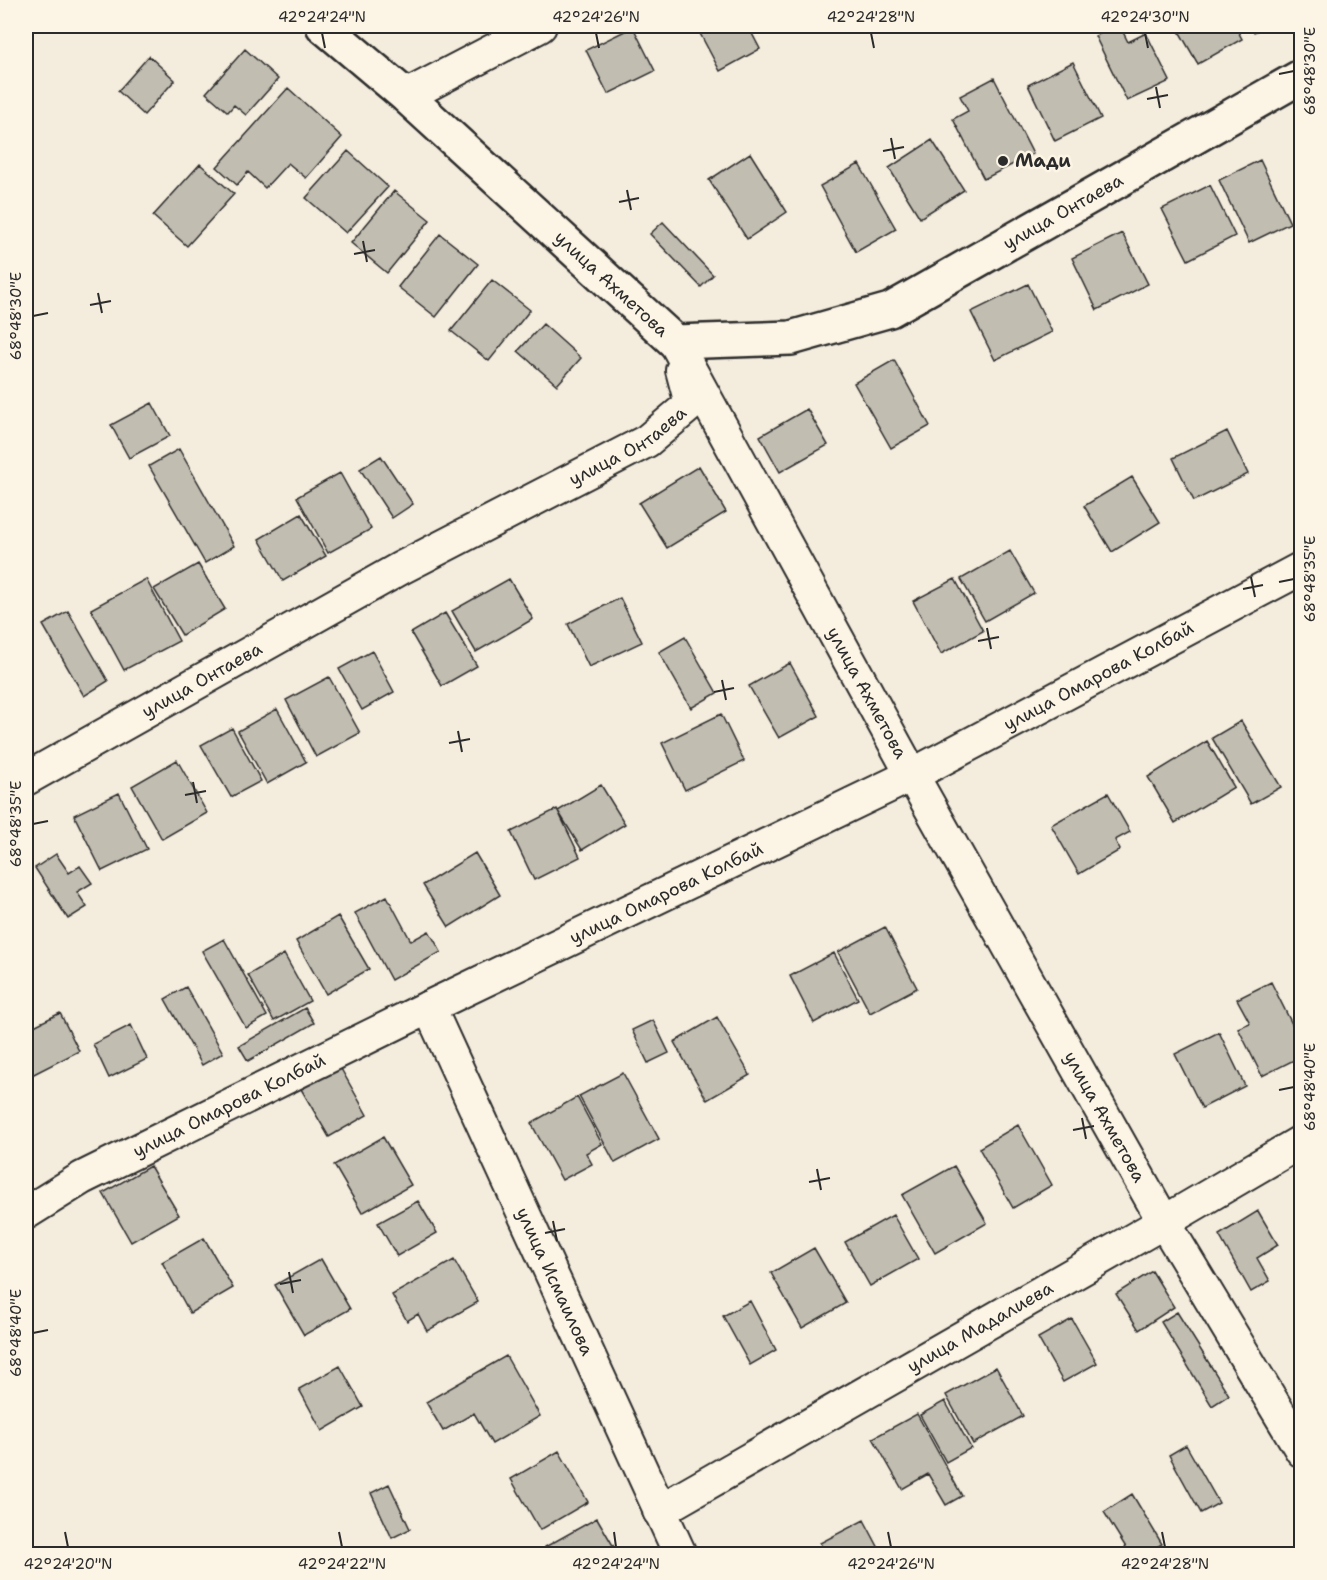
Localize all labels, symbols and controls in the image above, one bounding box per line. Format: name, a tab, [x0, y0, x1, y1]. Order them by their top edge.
text: 42°24'24"N	[278, 7, 366, 27]
text: 42°24'26"N	[552, 7, 640, 27]
text: 42°24'28"N	[827, 7, 915, 27]
text: 42°24'30"N	[1100, 7, 1190, 27]
text: 68°48'30"E	[1300, 27, 1320, 115]
place label: Мади	[1015, 149, 1071, 173]
marker: Мади	[996, 154, 1010, 168]
street label: улица Онтаева	[999, 168, 1127, 255]
street label: улица Ахметова	[549, 225, 674, 342]
text: 68°48'30"E	[6, 272, 26, 360]
street label: улица Онтаева	[565, 401, 692, 491]
text: 68°48'35"E	[1300, 536, 1320, 622]
street label: улица Омарова Колбай	[999, 616, 1198, 736]
street label: улица Ахметова	[821, 623, 913, 763]
street label: улица Онтаева	[138, 636, 267, 723]
text: 68°48'35"E	[6, 781, 26, 867]
street label: улица Омарова Колбай	[565, 836, 767, 950]
text: 68°48'40"E	[1300, 1043, 1320, 1131]
street label: улица Ахметова	[1058, 1047, 1151, 1187]
street label: улица Омарова Колбай	[129, 1048, 330, 1163]
street label: улица Исмаилова	[511, 1204, 599, 1359]
street label: улица Мадалиева	[903, 1276, 1058, 1379]
text: 68°48'40"E	[6, 1289, 26, 1377]
text: 42°24'20"N	[24, 1554, 112, 1574]
text: 42°24'22"N	[298, 1554, 386, 1574]
text: 42°24'24"N	[572, 1554, 660, 1574]
text: 42°24'26"N	[847, 1554, 935, 1574]
text: 42°24'28"N	[1121, 1554, 1209, 1574]

